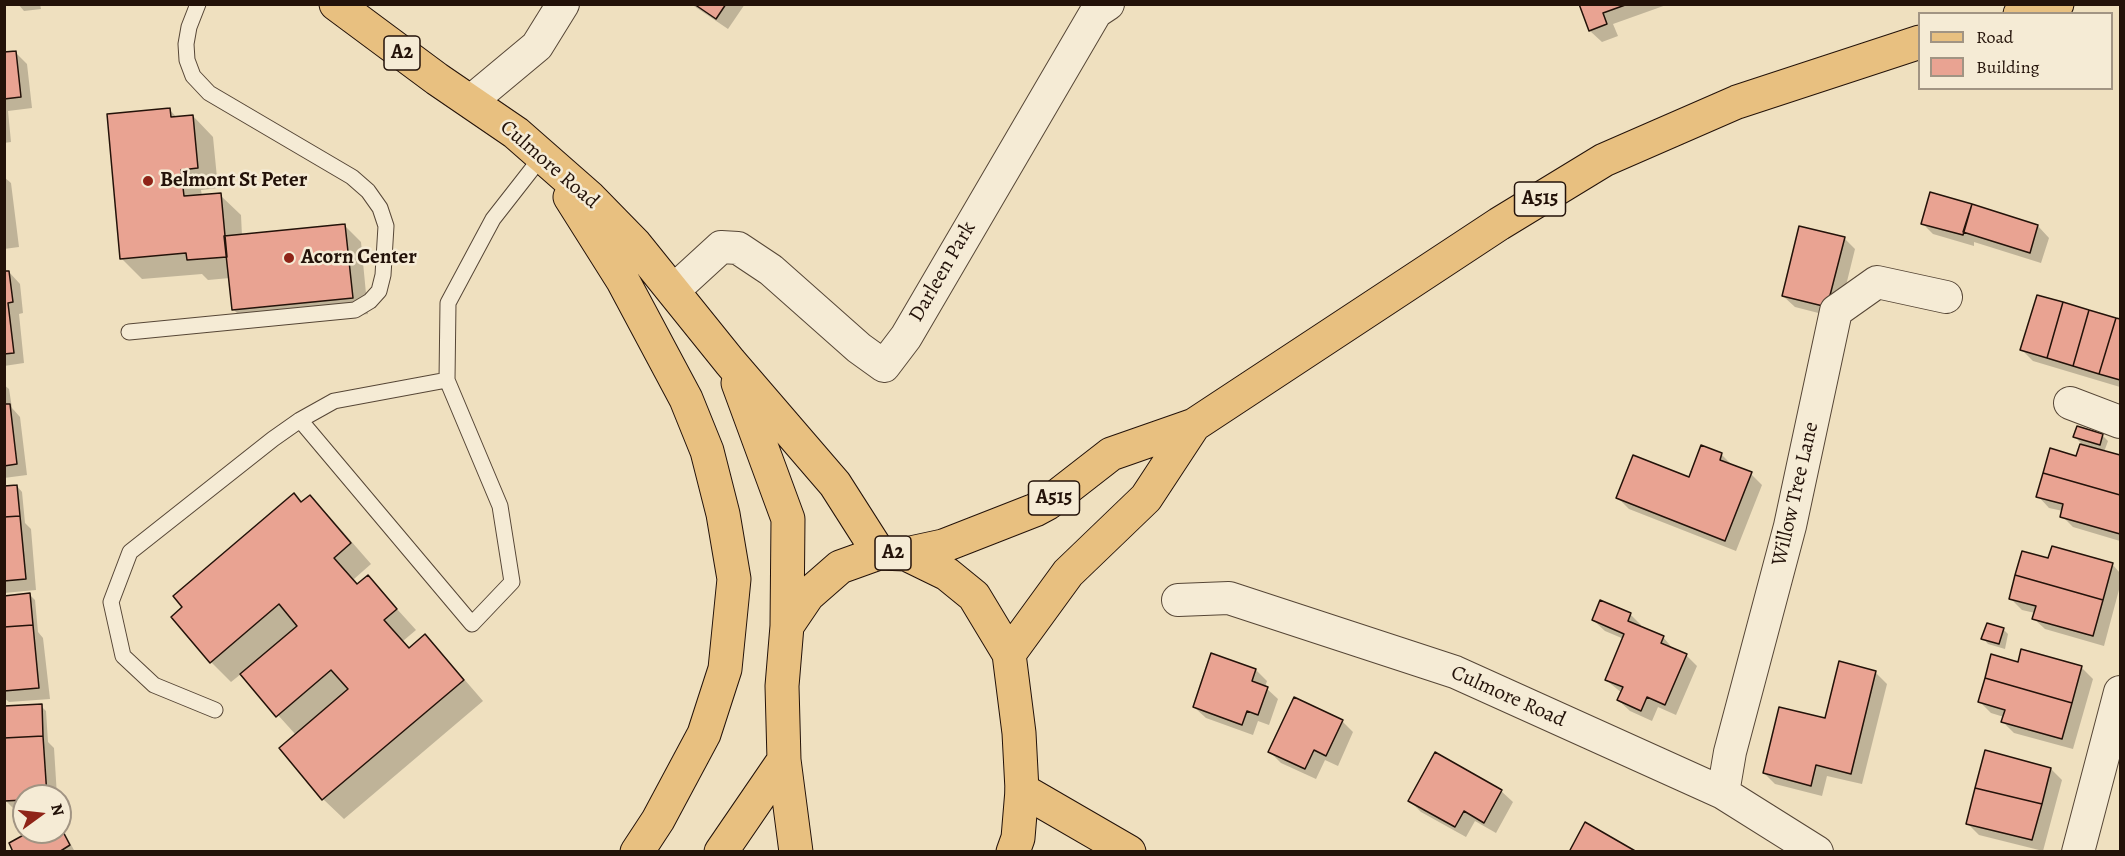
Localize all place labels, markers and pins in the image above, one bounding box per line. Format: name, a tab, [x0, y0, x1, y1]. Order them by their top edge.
place label: Belmont St Peter	[160, 168, 307, 194]
marker: Belmont St Peter	[141, 174, 155, 188]
place label: Acorn Center	[301, 245, 417, 271]
marker: Acorn Center	[282, 251, 296, 265]

